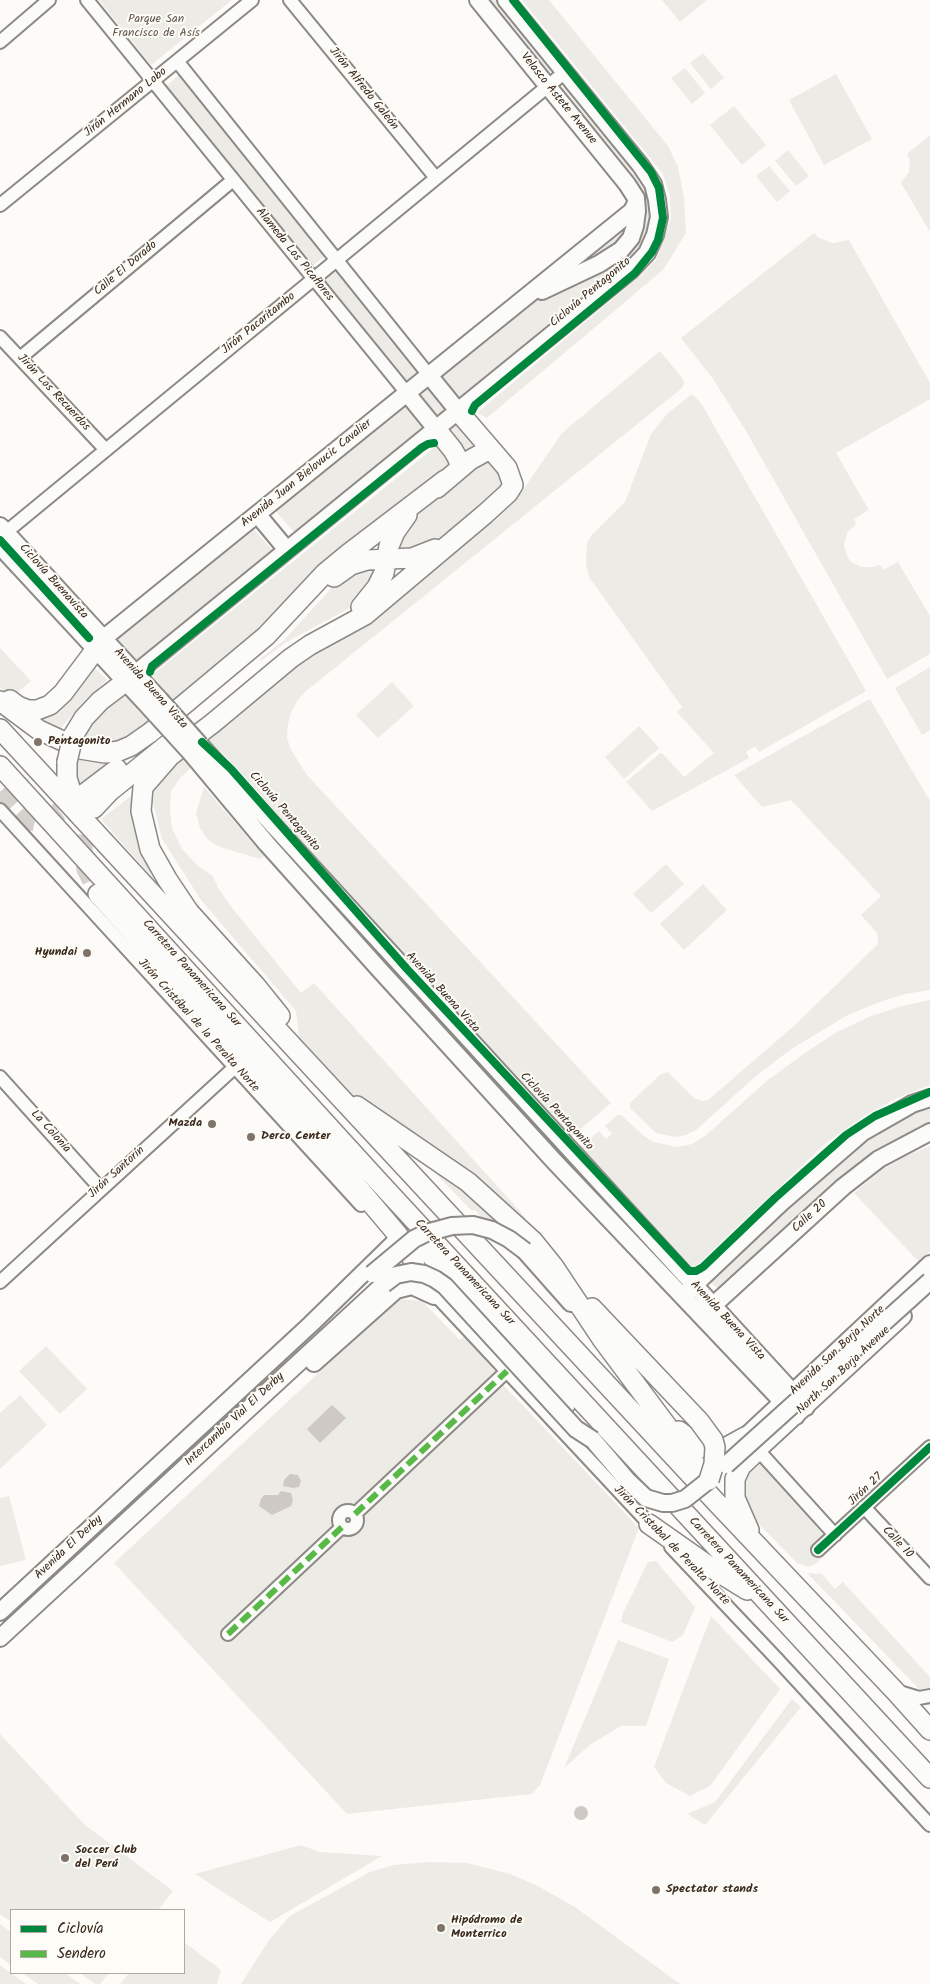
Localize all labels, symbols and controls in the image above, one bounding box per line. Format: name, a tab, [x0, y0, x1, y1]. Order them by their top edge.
park label: Parque San Francisco de Asís	[112, 13, 200, 41]
street label: Jirón Alfredo Galeón	[325, 45, 401, 133]
street label: Velasco Astete Avenue	[517, 50, 599, 148]
street label: Jirón Hermano Lobo	[82, 65, 170, 141]
street label: Alameda Los Picaflores	[252, 205, 336, 305]
street label: Calle El Dorado	[92, 238, 160, 300]
street label: Ciclovía Pentagonito	[548, 255, 634, 331]
street label: Jirón Pacaritambo	[219, 290, 299, 358]
street label: Jirón Los Recuerdos	[13, 351, 93, 435]
street label: Avenida Juan Bielovucic Cavalier	[239, 417, 375, 531]
street label: Ciclovía Buenavista	[15, 541, 91, 623]
street label: Avenida Buena Vista	[110, 646, 190, 732]
place label: Pentagonito	[48, 735, 111, 749]
marker: Pentagonito	[32, 736, 44, 748]
street label: Ciclovía Pentagonito	[245, 769, 323, 855]
street label: Carretera Panamericana Sur	[139, 917, 243, 1031]
place label: Hyundai	[35, 946, 77, 960]
marker: Hyundai	[81, 947, 93, 959]
street label: Avenida Buena Vista	[402, 950, 482, 1036]
street label: Jirón Cristóbal de la Peralta Norte	[134, 956, 262, 1096]
street label: Ciclovía Pentagonito	[516, 1070, 596, 1154]
street label: La Colonia	[27, 1108, 73, 1156]
place label: Mazda	[168, 1117, 202, 1131]
marker: Mazda	[206, 1118, 218, 1130]
place label: Derco Center	[261, 1130, 331, 1144]
marker: Derco Center	[245, 1131, 257, 1143]
street label: Jirón Santorín	[86, 1144, 148, 1202]
street label: Calle 20	[790, 1198, 830, 1236]
street label: Carretera Panamericana Sur	[411, 1217, 517, 1329]
street label: Avenida Buena Vista	[686, 1278, 768, 1364]
street label: Avenida San Borja Norte	[787, 1303, 889, 1399]
street label: North San Borja Avenue	[794, 1324, 894, 1418]
street label: Intercambio Vial El Derby	[182, 1370, 288, 1470]
street label: Jirón 27	[846, 1471, 886, 1509]
street label: Jirón Cristobal de Peralta Norte	[610, 1483, 732, 1609]
street label: Avenida El Derby	[32, 1513, 106, 1583]
street label: Carretera Panamericana Sur	[685, 1515, 791, 1627]
street label: Calle 10	[879, 1524, 915, 1562]
place label: Soccer Club del Perú	[75, 1844, 137, 1872]
marker: Soccer Club del Perú	[59, 1852, 71, 1864]
place label: Spectator stands	[666, 1883, 758, 1897]
marker: Spectator stands	[650, 1884, 662, 1896]
legend	[10, 1909, 185, 1974]
place label: Hipódromo de Monterrico	[451, 1914, 522, 1942]
text: Ciclovía	[57, 1917, 104, 1941]
marker: Hipódromo de Monterrico	[435, 1922, 447, 1934]
text: Sendero	[57, 1942, 106, 1966]

